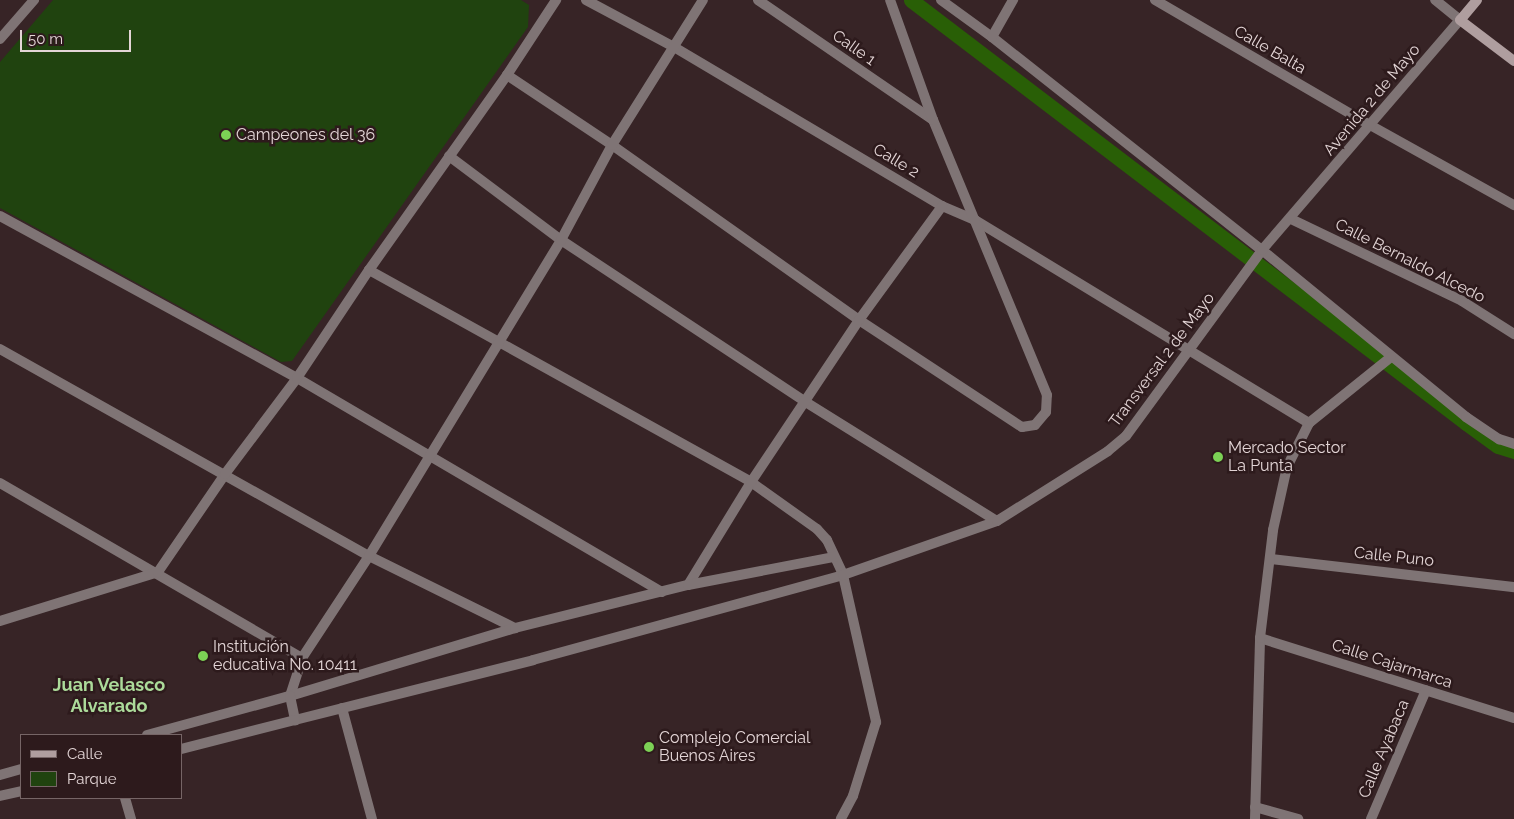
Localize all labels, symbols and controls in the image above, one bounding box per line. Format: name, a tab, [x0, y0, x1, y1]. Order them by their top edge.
scale bar	[22, 20, 134, 52]
street label: Calle Balta	[1231, 22, 1309, 78]
street label: Calle 1	[829, 26, 879, 70]
text: 50 m	[28, 30, 63, 48]
street label: Avenida 2 de Mayo	[1320, 40, 1424, 160]
place label: Campeones del 36	[236, 125, 376, 145]
marker: Campeones del 36	[220, 129, 232, 141]
street label: Calle 2	[870, 140, 922, 182]
street label: Calle Bernaldo Alcedo	[1332, 215, 1488, 307]
street label: Transversal 2 de Mayo	[1105, 289, 1219, 431]
place label: Mercado Sector La Punta	[1228, 438, 1346, 476]
marker: Mercado Sector La Punta	[1212, 451, 1224, 463]
street label: Calle Puno	[1353, 543, 1435, 571]
street label: Calle Cajarmarca	[1329, 635, 1455, 693]
place label: Institución educativa No. 10411	[213, 637, 357, 675]
marker: Institución educativa No. 10411	[197, 650, 209, 662]
district label: Juan Velasco Alvarado	[53, 675, 165, 718]
street label: Calle Ayabaca	[1355, 697, 1413, 801]
place label: Complejo Comercial Buenos Aires	[659, 728, 810, 766]
legend	[20, 734, 182, 799]
marker: Complejo Comercial Buenos Aires	[643, 741, 655, 753]
text: Calle	[67, 745, 102, 763]
text: Parque	[67, 770, 116, 788]

